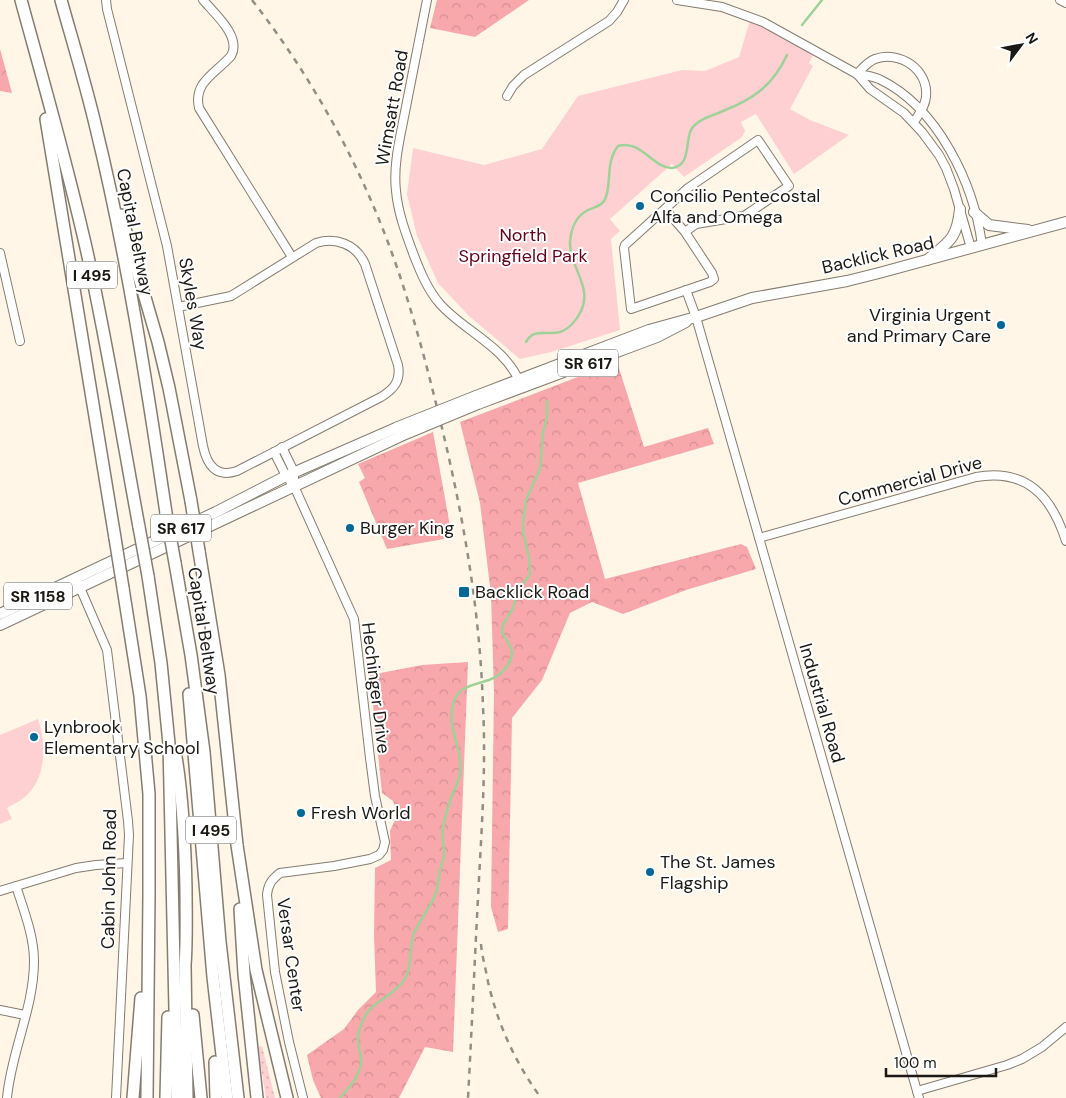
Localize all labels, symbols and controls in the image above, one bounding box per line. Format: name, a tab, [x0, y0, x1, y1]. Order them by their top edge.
north arrow	[996, 20, 1046, 70]
text: N	[1022, 29, 1042, 47]
street label: Wimsatt Road	[370, 48, 414, 168]
street label: Capital Beltway	[111, 166, 159, 298]
place label: Concilio Pentecostal Alfa and Omega	[650, 184, 820, 229]
marker: Concilio Pentecostal Alfa and Omega	[634, 200, 646, 212]
park label: North Springfield Park	[458, 223, 588, 268]
street label: Backlick Road	[820, 230, 936, 280]
street label: Skyles Way	[173, 256, 213, 352]
road number: I 495	[67, 262, 117, 288]
place label: Virginia Urgent and Primary Care	[847, 303, 991, 348]
marker: Virginia Urgent and Primary Care	[995, 319, 1007, 331]
road number: SR 617	[558, 349, 618, 376]
street label: Commercial Drive	[835, 450, 985, 512]
road number: SR 617	[151, 514, 211, 542]
place label: Burger King	[360, 516, 454, 540]
marker: Burger King	[344, 522, 356, 534]
street label: Capital Beltway	[182, 565, 226, 697]
place label: Backlick Road	[475, 580, 589, 604]
road number: SR 1158	[4, 582, 72, 610]
marker: Backlick Road	[457, 585, 471, 599]
street label: Hechinger Drive	[356, 621, 396, 755]
street label: Industrial Road	[793, 640, 851, 766]
place label: Lynbrook Elementary School	[44, 715, 200, 760]
marker: Lynbrook Elementary School	[28, 731, 40, 743]
place label: Fresh World	[311, 801, 411, 825]
marker: Fresh World	[295, 807, 307, 819]
street label: Cabin John Road	[96, 809, 122, 949]
road number: I 495	[186, 816, 236, 844]
place label: The St. James Flagship	[660, 850, 775, 895]
marker: The St. James Flagship	[644, 866, 656, 878]
street label: Versar Center	[271, 896, 311, 1014]
scale bar	[886, 1046, 996, 1078]
text: 100 m	[894, 1053, 937, 1073]

